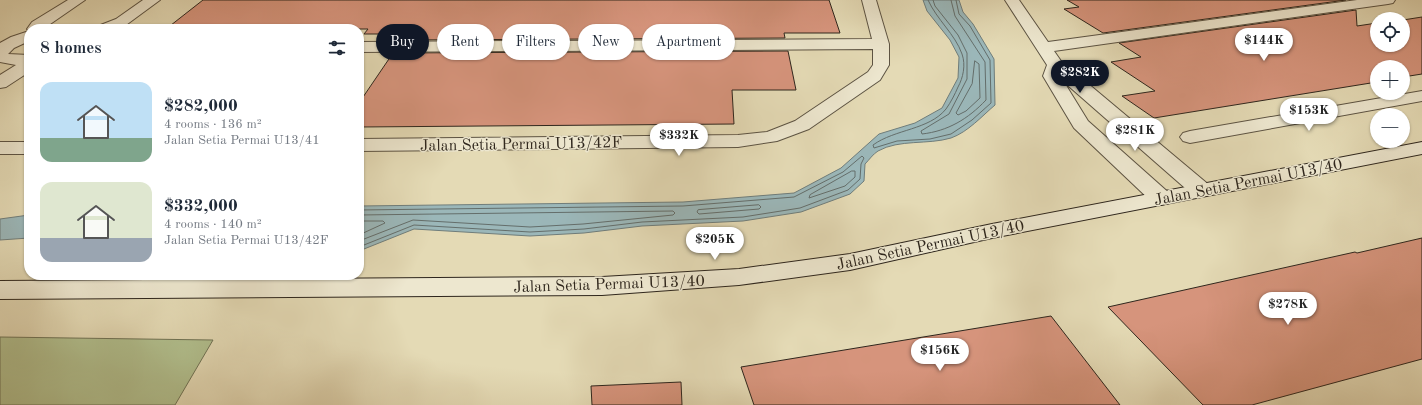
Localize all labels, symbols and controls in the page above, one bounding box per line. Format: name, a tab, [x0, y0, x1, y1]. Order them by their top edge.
map controls	[1370, 12, 1410, 148]
button: locate	[1370, 12, 1410, 52]
chip: Buy	[376, 24, 429, 60]
chip: Rent	[437, 24, 494, 60]
chip: Filters	[502, 24, 570, 60]
chip: New	[578, 24, 634, 60]
chip: Apartment	[642, 24, 735, 60]
pin: $144K	[1236, 28, 1292, 62]
text: $144K	[1244, 34, 1284, 47]
icon: filters	[326, 37, 348, 59]
text: 8 homes	[40, 40, 102, 57]
pin: $282K	[1052, 60, 1108, 94]
button: +	[1370, 60, 1410, 100]
text: $282K	[1060, 66, 1100, 79]
icon: home	[72, 98, 120, 146]
text: $282,000	[164, 98, 238, 115]
pin: $153K	[1281, 98, 1337, 132]
text: $153K	[1289, 104, 1329, 117]
button: −	[1370, 108, 1410, 148]
text: 4 rooms · 136 m²	[164, 118, 262, 131]
pin: $281K	[1107, 118, 1163, 152]
pin: $332K	[651, 123, 707, 157]
text: $281K	[1115, 124, 1155, 137]
text: $332K	[659, 129, 699, 142]
text: Jalan Setia Permai U13/41	[164, 134, 320, 147]
street label: Jalan Setia Permai U13/42F	[420, 135, 622, 155]
street label: Jalan Setia Permai U13/40	[1153, 157, 1344, 209]
icon: home	[72, 198, 120, 246]
text: $332,000	[164, 198, 238, 215]
text: 4 rooms · 140 m²	[164, 218, 262, 231]
street label: Jalan Setia Permai U13/40	[835, 218, 1026, 274]
pin: $205K	[687, 227, 743, 261]
text: $205K	[695, 233, 735, 246]
text: Jalan Setia Permai U13/42F	[164, 234, 329, 247]
street label: Jalan Setia Permai U13/40	[513, 274, 705, 296]
pin: $278K	[1260, 292, 1316, 326]
text: $278K	[1268, 298, 1308, 311]
pin: $156K	[912, 338, 968, 372]
text: $156K	[920, 344, 960, 357]

